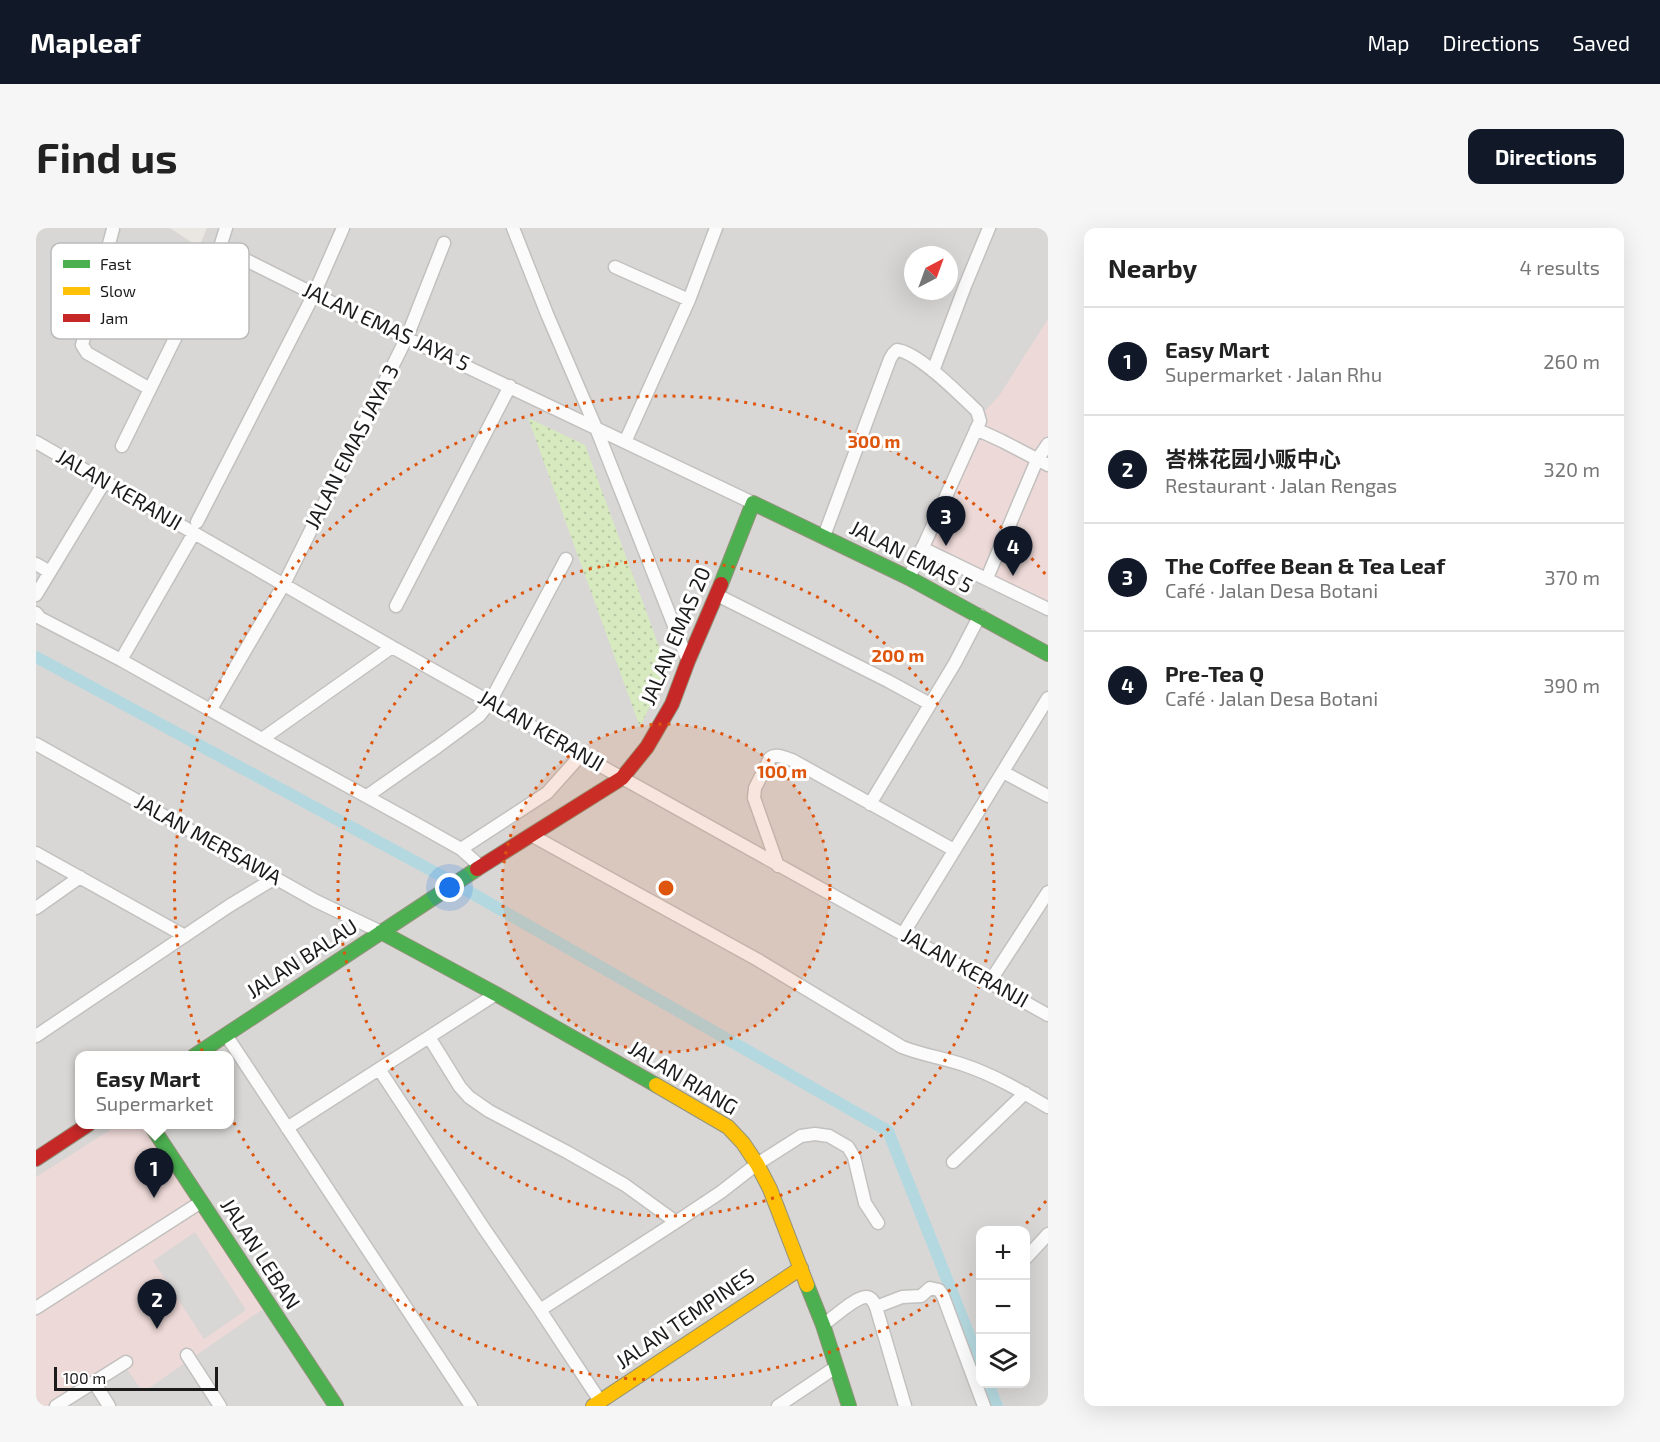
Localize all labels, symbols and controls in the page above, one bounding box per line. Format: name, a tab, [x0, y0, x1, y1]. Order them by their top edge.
text: Mapleaf	[30, 25, 141, 59]
text: Map	[1367, 30, 1410, 55]
text: Directions	[1443, 30, 1539, 55]
text: Saved	[1572, 30, 1630, 55]
button: Directions	[1468, 129, 1624, 184]
text: Find us	[36, 131, 178, 181]
legend	[51, 243, 249, 339]
north arrow	[904, 246, 958, 300]
text: Nearby	[1108, 252, 1197, 283]
text: Fast	[100, 254, 131, 273]
text: 4 results	[1520, 255, 1600, 279]
street label: JALAN EMAS JAYA 5	[299, 276, 474, 375]
text: Slow	[100, 281, 136, 300]
text: Jam	[100, 308, 128, 327]
text: Easy Mart	[1165, 336, 1270, 362]
text: 1	[1123, 349, 1132, 373]
text: 260 m	[1543, 349, 1600, 373]
street label: JALAN EMAS JAYA 3	[298, 360, 403, 533]
text: Supermarket · Jalan Rhu	[1165, 362, 1382, 386]
text: 300 m	[848, 430, 900, 452]
street label: JALAN KERANJI	[52, 443, 187, 535]
text: 峇株花园小贩中心	[1165, 445, 1341, 471]
text: 2	[1122, 457, 1133, 481]
text: 320 m	[1544, 457, 1600, 481]
text: Restaurant · Jalan Rengas	[1165, 473, 1397, 497]
pin: 3	[926, 496, 966, 546]
street label: JALAN EMAS 5	[846, 514, 977, 597]
pin: 4	[994, 526, 1032, 576]
text: The Coffee Bean & Tea Leaf	[1165, 552, 1445, 578]
street label: JALAN EMAS 20	[634, 563, 715, 708]
text: 3	[1122, 565, 1133, 589]
text: 370 m	[1545, 565, 1600, 589]
text: Café · Jalan Desa Botani	[1165, 578, 1378, 602]
text: 200 m	[872, 644, 924, 666]
text: Pre-Tea Q	[1165, 660, 1264, 686]
text: 4	[1121, 673, 1134, 697]
text: 390 m	[1543, 673, 1600, 697]
street label: JALAN KERANJI	[474, 684, 609, 776]
text: Café · Jalan Desa Botani	[1165, 686, 1378, 710]
text: 100 m	[757, 760, 807, 782]
street label: JALAN MERSAWA	[131, 788, 286, 889]
your location	[435, 873, 464, 902]
centre of rings	[656, 878, 676, 898]
street label: JALAN BALAU	[241, 913, 361, 1003]
street label: JALAN KERANJI	[898, 922, 1033, 1012]
street label: JALAN RIANG	[625, 1034, 743, 1119]
popup	[75, 1051, 234, 1129]
text: Easy Mart	[96, 1065, 200, 1091]
text: Supermarket	[96, 1091, 213, 1115]
pin: 1	[134, 1148, 174, 1198]
street label: JALAN LEBAN	[216, 1193, 306, 1313]
map controls	[976, 1226, 1030, 1388]
button: +	[976, 1226, 1030, 1280]
street label: JALAN TEMPINES	[610, 1262, 758, 1373]
pin: 2	[138, 1280, 176, 1329]
button: −	[976, 1280, 1030, 1334]
button: layers	[976, 1334, 1030, 1388]
scale bar	[54, 1364, 218, 1392]
text: 100 m	[63, 1368, 106, 1387]

